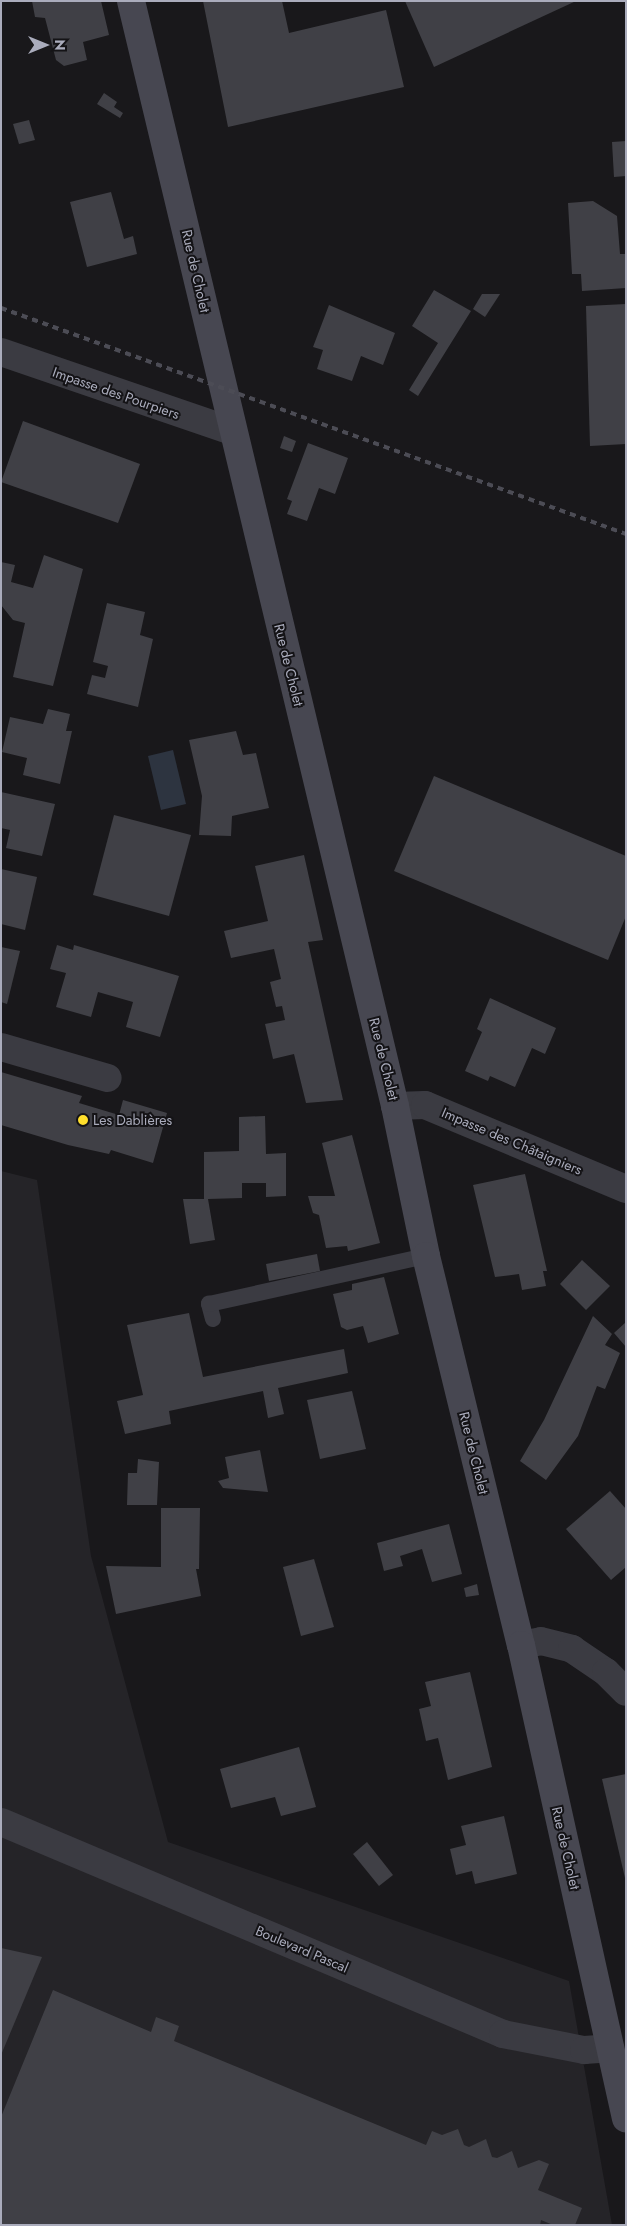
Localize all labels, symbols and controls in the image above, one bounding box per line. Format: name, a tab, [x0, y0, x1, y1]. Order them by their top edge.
north arrow	[20, 20, 70, 70]
text: N	[50, 39, 70, 51]
street label: Rue de Cholet	[178, 228, 214, 314]
street label: Impasse des Pourpiers	[50, 363, 182, 423]
street label: Rue de Cholet	[271, 622, 307, 708]
street label: Rue de Cholet	[366, 1016, 402, 1102]
street label: Impasse des Châtaigniers	[439, 1104, 585, 1178]
place label: Les Dablières	[93, 1112, 172, 1128]
marker: Les Dablières	[77, 1114, 89, 1126]
street label: Rue de Cholet	[456, 1410, 492, 1496]
street label: Rue de Cholet	[548, 1805, 584, 1891]
street label: Boulevard Pascal	[253, 1922, 351, 1976]

